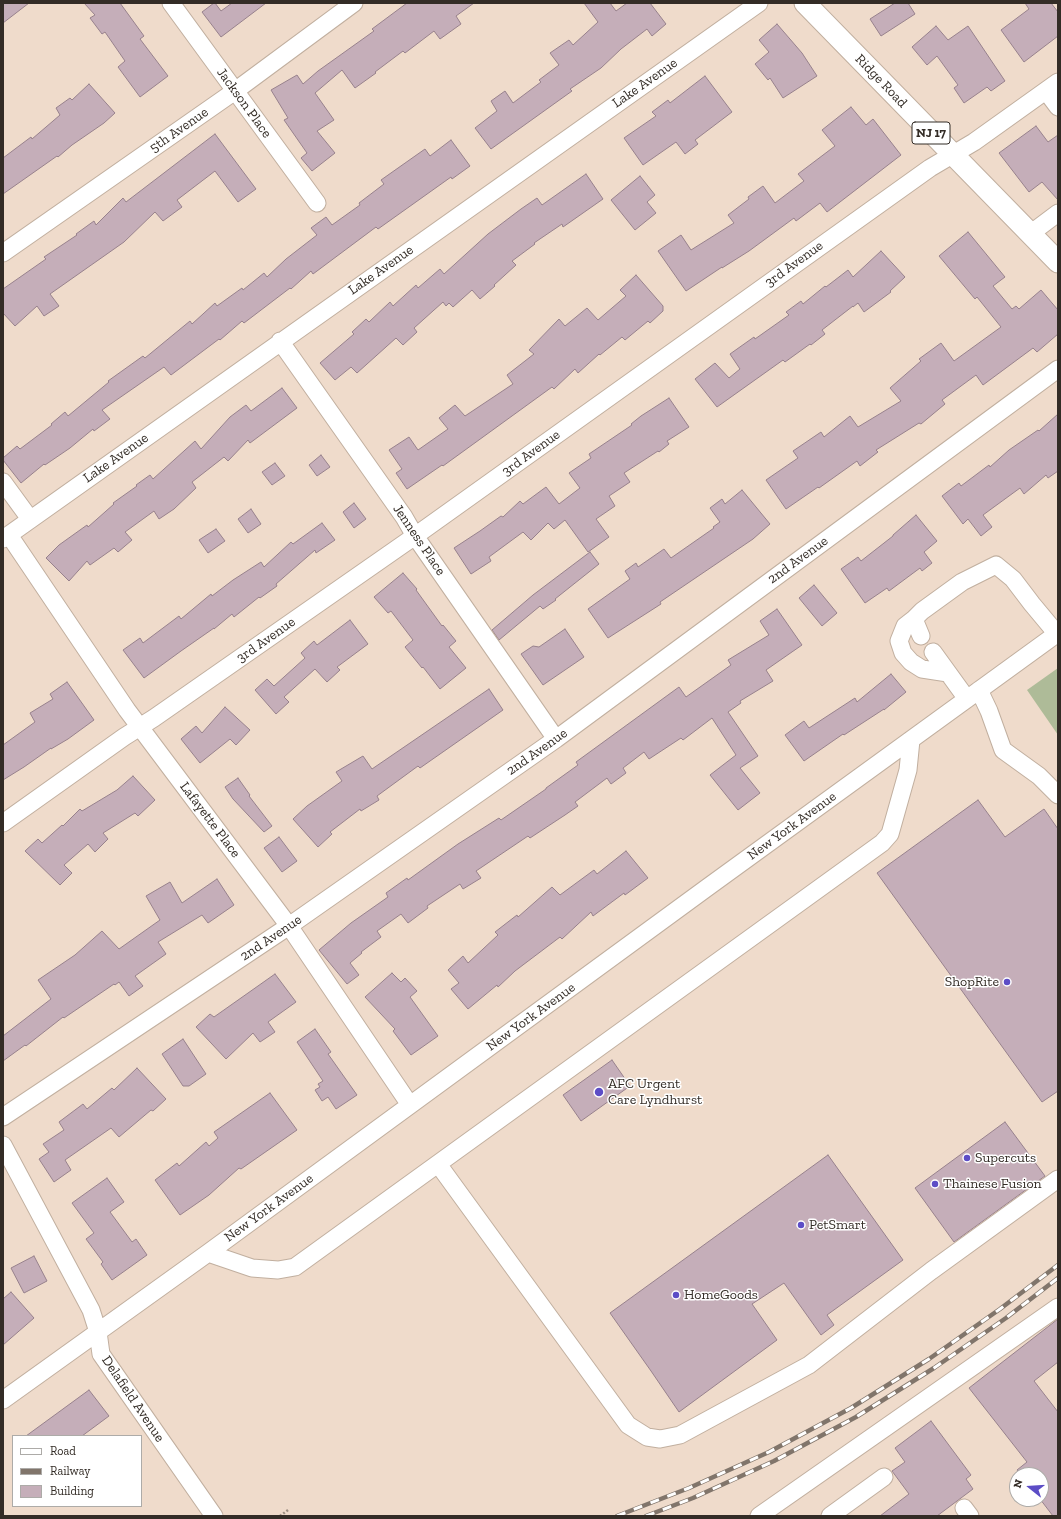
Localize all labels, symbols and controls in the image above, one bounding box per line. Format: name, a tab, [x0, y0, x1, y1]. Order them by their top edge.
street label: Ridge Road	[851, 51, 911, 111]
street label: Lake Avenue	[609, 54, 681, 112]
street label: Jackson Place	[213, 65, 275, 141]
street label: 5th Avenue	[146, 104, 212, 156]
road number: NJ 17	[912, 122, 950, 144]
street label: 3rd Avenue	[762, 237, 826, 291]
street label: Lake Avenue	[345, 241, 417, 299]
street label: 3rd Avenue	[499, 426, 563, 480]
street label: Lake Avenue	[80, 429, 152, 487]
street label: Jenness Place	[389, 501, 449, 579]
street label: 2nd Avenue	[765, 533, 831, 587]
street label: 3rd Avenue	[233, 614, 299, 666]
street label: 2nd Avenue	[503, 725, 571, 779]
street label: Lafayette Place	[176, 779, 244, 861]
street label: New York Avenue	[744, 788, 840, 864]
street label: 2nd Avenue	[237, 911, 305, 965]
place label: ShopRite	[945, 974, 999, 990]
marker: ShopRite	[1002, 977, 1012, 987]
street label: New York Avenue	[483, 979, 579, 1055]
place label: AFC Urgent Care Lyndhurst	[608, 1076, 702, 1108]
marker: AFC Urgent Care Lyndhurst	[593, 1086, 605, 1098]
place label: Supercuts	[975, 1150, 1036, 1166]
marker: Supercuts	[962, 1153, 972, 1163]
street label: New York Avenue	[221, 1170, 317, 1246]
place label: Thainese Fusion	[943, 1176, 1042, 1192]
marker: Thainese Fusion	[930, 1179, 940, 1189]
place label: PetSmart	[809, 1217, 866, 1233]
marker: PetSmart	[796, 1220, 806, 1230]
place label: HomeGoods	[684, 1287, 758, 1303]
marker: HomeGoods	[671, 1290, 681, 1300]
street label: Delafield Avenue	[98, 1353, 168, 1445]
legend	[12, 1435, 142, 1507]
text: Road	[50, 1444, 76, 1458]
text: Railway	[50, 1464, 91, 1478]
north arrow	[1009, 1467, 1049, 1507]
text: N	[1011, 1478, 1025, 1490]
text: Building	[50, 1484, 94, 1498]

